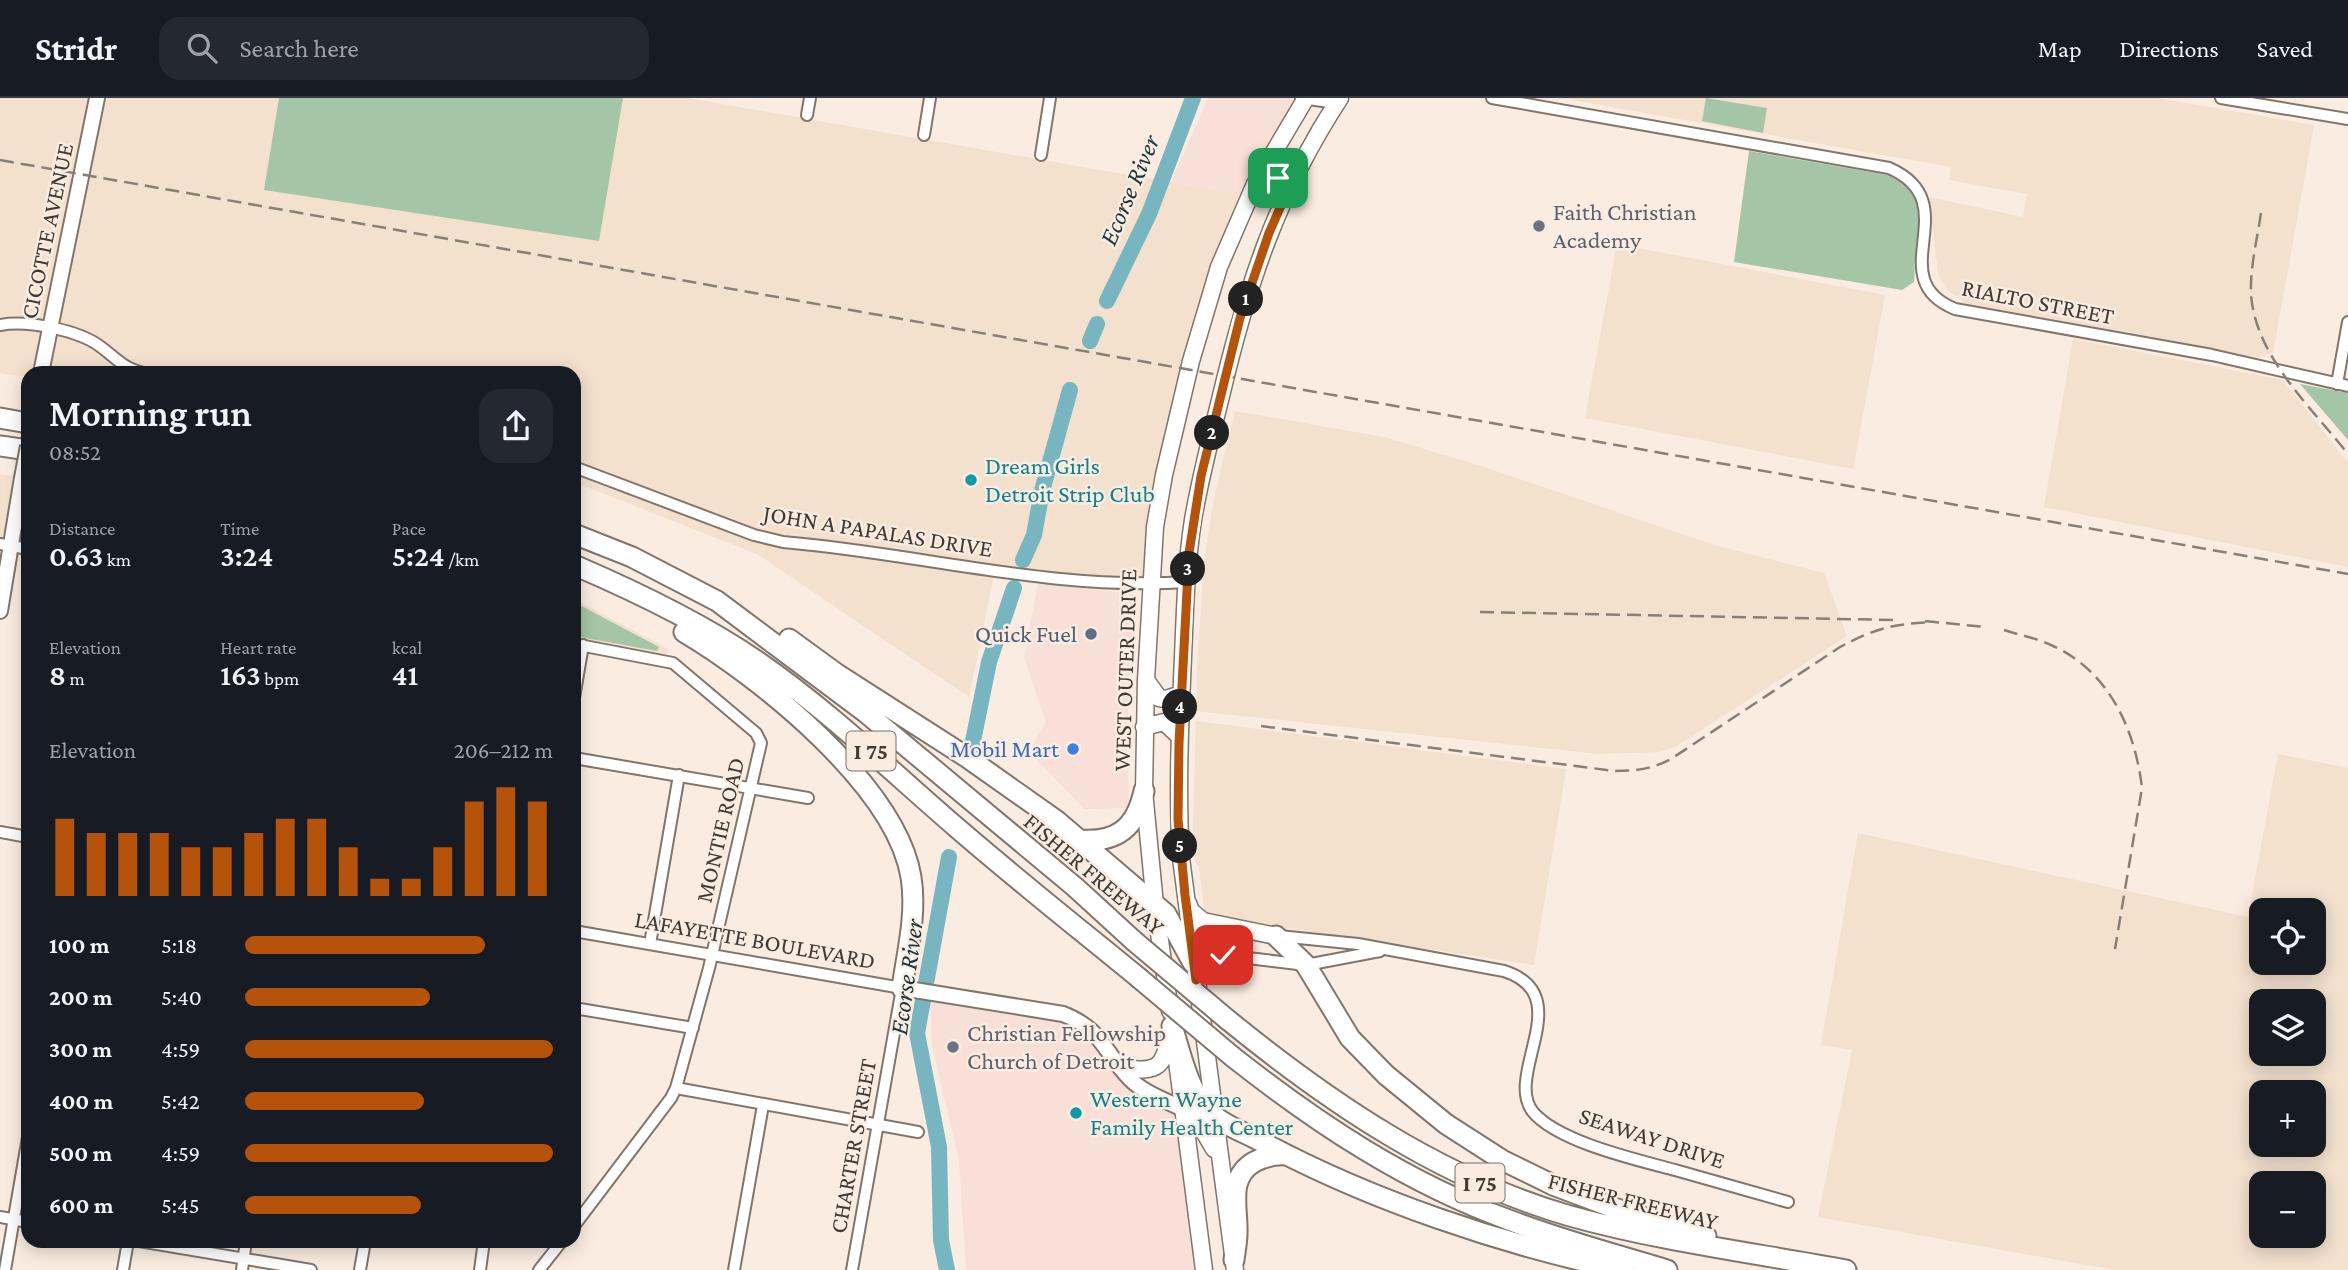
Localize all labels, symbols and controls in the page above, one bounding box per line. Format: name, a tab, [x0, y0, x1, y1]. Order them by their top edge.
search box	[159, 17, 649, 80]
icon: search	[183, 29, 221, 67]
text: Stridr	[35, 30, 117, 67]
text: Search here	[239, 34, 359, 63]
text: Map	[2038, 35, 2082, 62]
text: Directions	[2120, 35, 2219, 62]
text: Saved	[2257, 35, 2313, 62]
water label: Ecorse River	[1093, 130, 1166, 250]
street label: CICOTTE AVENUE	[15, 140, 78, 321]
pin	[1248, 148, 1308, 208]
icon: arrive	[1259, 159, 1297, 197]
place label: Faith Christian Academy	[1553, 198, 1697, 253]
marker: Faith Christian Academy	[1531, 218, 1547, 234]
street label: RIALTO STREET	[1960, 274, 2117, 330]
pin: 1	[1228, 282, 1264, 316]
text: 1	[1242, 288, 1249, 309]
button: share	[479, 389, 553, 463]
text: Morning run	[49, 392, 252, 434]
pin: 2	[1194, 416, 1230, 450]
text: 2	[1207, 422, 1216, 443]
text: 08:52	[49, 439, 101, 465]
place label: Dream Girls Detroit Strip Club	[985, 452, 1155, 507]
marker: Dream Girls Detroit Strip Club	[963, 472, 979, 488]
street label: JOHN A PAPALAS DRIVE	[760, 499, 995, 562]
text: Distance	[49, 518, 115, 539]
text: Time	[220, 518, 259, 539]
text: Pace	[392, 518, 426, 539]
text: 0.63	[49, 539, 103, 572]
text: 3:24	[220, 539, 273, 572]
text: 5:24	[392, 539, 445, 572]
text: km	[103, 549, 131, 570]
text: /km	[445, 549, 479, 570]
pin: 3	[1170, 552, 1206, 587]
text: 3	[1183, 558, 1192, 579]
street label: WEST OUTER DRIVE	[1107, 568, 1142, 772]
place label: Quick Fuel	[975, 620, 1077, 647]
marker: Quick Fuel	[1083, 626, 1099, 642]
text: Elevation	[49, 637, 121, 658]
text: Heart rate	[220, 637, 296, 658]
text: kcal	[392, 637, 422, 658]
text: 8	[49, 658, 66, 691]
text: 163	[220, 658, 261, 691]
text: 41	[392, 658, 418, 691]
text: m	[66, 668, 85, 689]
text: bpm	[261, 668, 299, 689]
pin: 4	[1162, 690, 1198, 724]
text: 4	[1174, 696, 1185, 717]
road number: I 75	[846, 732, 896, 771]
place label: Mobil Mart	[950, 735, 1060, 762]
text: Elevation	[49, 737, 136, 763]
text: 206–212 m	[454, 737, 553, 763]
marker: Mobil Mart	[1065, 741, 1081, 757]
street label: MONTIE ROAD	[690, 755, 749, 905]
street label: FISHER FREEWAY	[1019, 807, 1170, 940]
pin: 5	[1162, 828, 1198, 864]
text: 5	[1175, 835, 1184, 856]
map controls	[2249, 898, 2326, 1248]
button: locate	[2249, 898, 2326, 975]
street label: LAFAYETTE BOULEVARD	[633, 905, 878, 974]
water label: Ecorse River	[884, 916, 929, 1037]
pin	[1193, 925, 1253, 985]
text: 100 m	[49, 932, 109, 958]
text: 5:18	[161, 932, 197, 958]
icon: check	[1204, 936, 1242, 974]
text: 200 m	[49, 984, 113, 1010]
text: 5:40	[161, 984, 202, 1010]
button: layers	[2249, 989, 2326, 1066]
place label: Christian Fellowship Church of Detroit	[967, 1019, 1166, 1074]
text: 300 m	[49, 1036, 112, 1062]
text: 4:59	[161, 1036, 200, 1062]
marker: Christian Fellowship Church of Detroit	[945, 1039, 961, 1055]
street label: CHARTER STREET	[824, 1057, 881, 1235]
button: +	[2249, 1080, 2326, 1157]
place label: Western Wayne Family Health Center	[1090, 1085, 1294, 1140]
text: 400 m	[49, 1088, 113, 1114]
text: 5:42	[161, 1088, 200, 1114]
street label: SEAWAY DRIVE	[1576, 1101, 1728, 1174]
marker: Western Wayne Family Health Center	[1068, 1105, 1084, 1121]
text: 500 m	[49, 1140, 112, 1166]
text: 4:59	[161, 1140, 200, 1166]
road number: I 75	[1456, 1164, 1504, 1202]
street label: FISHER FREEWAY	[1545, 1166, 1721, 1235]
button: −	[2249, 1171, 2326, 1248]
text: 600 m	[49, 1192, 113, 1218]
text: 5:45	[161, 1192, 200, 1218]

